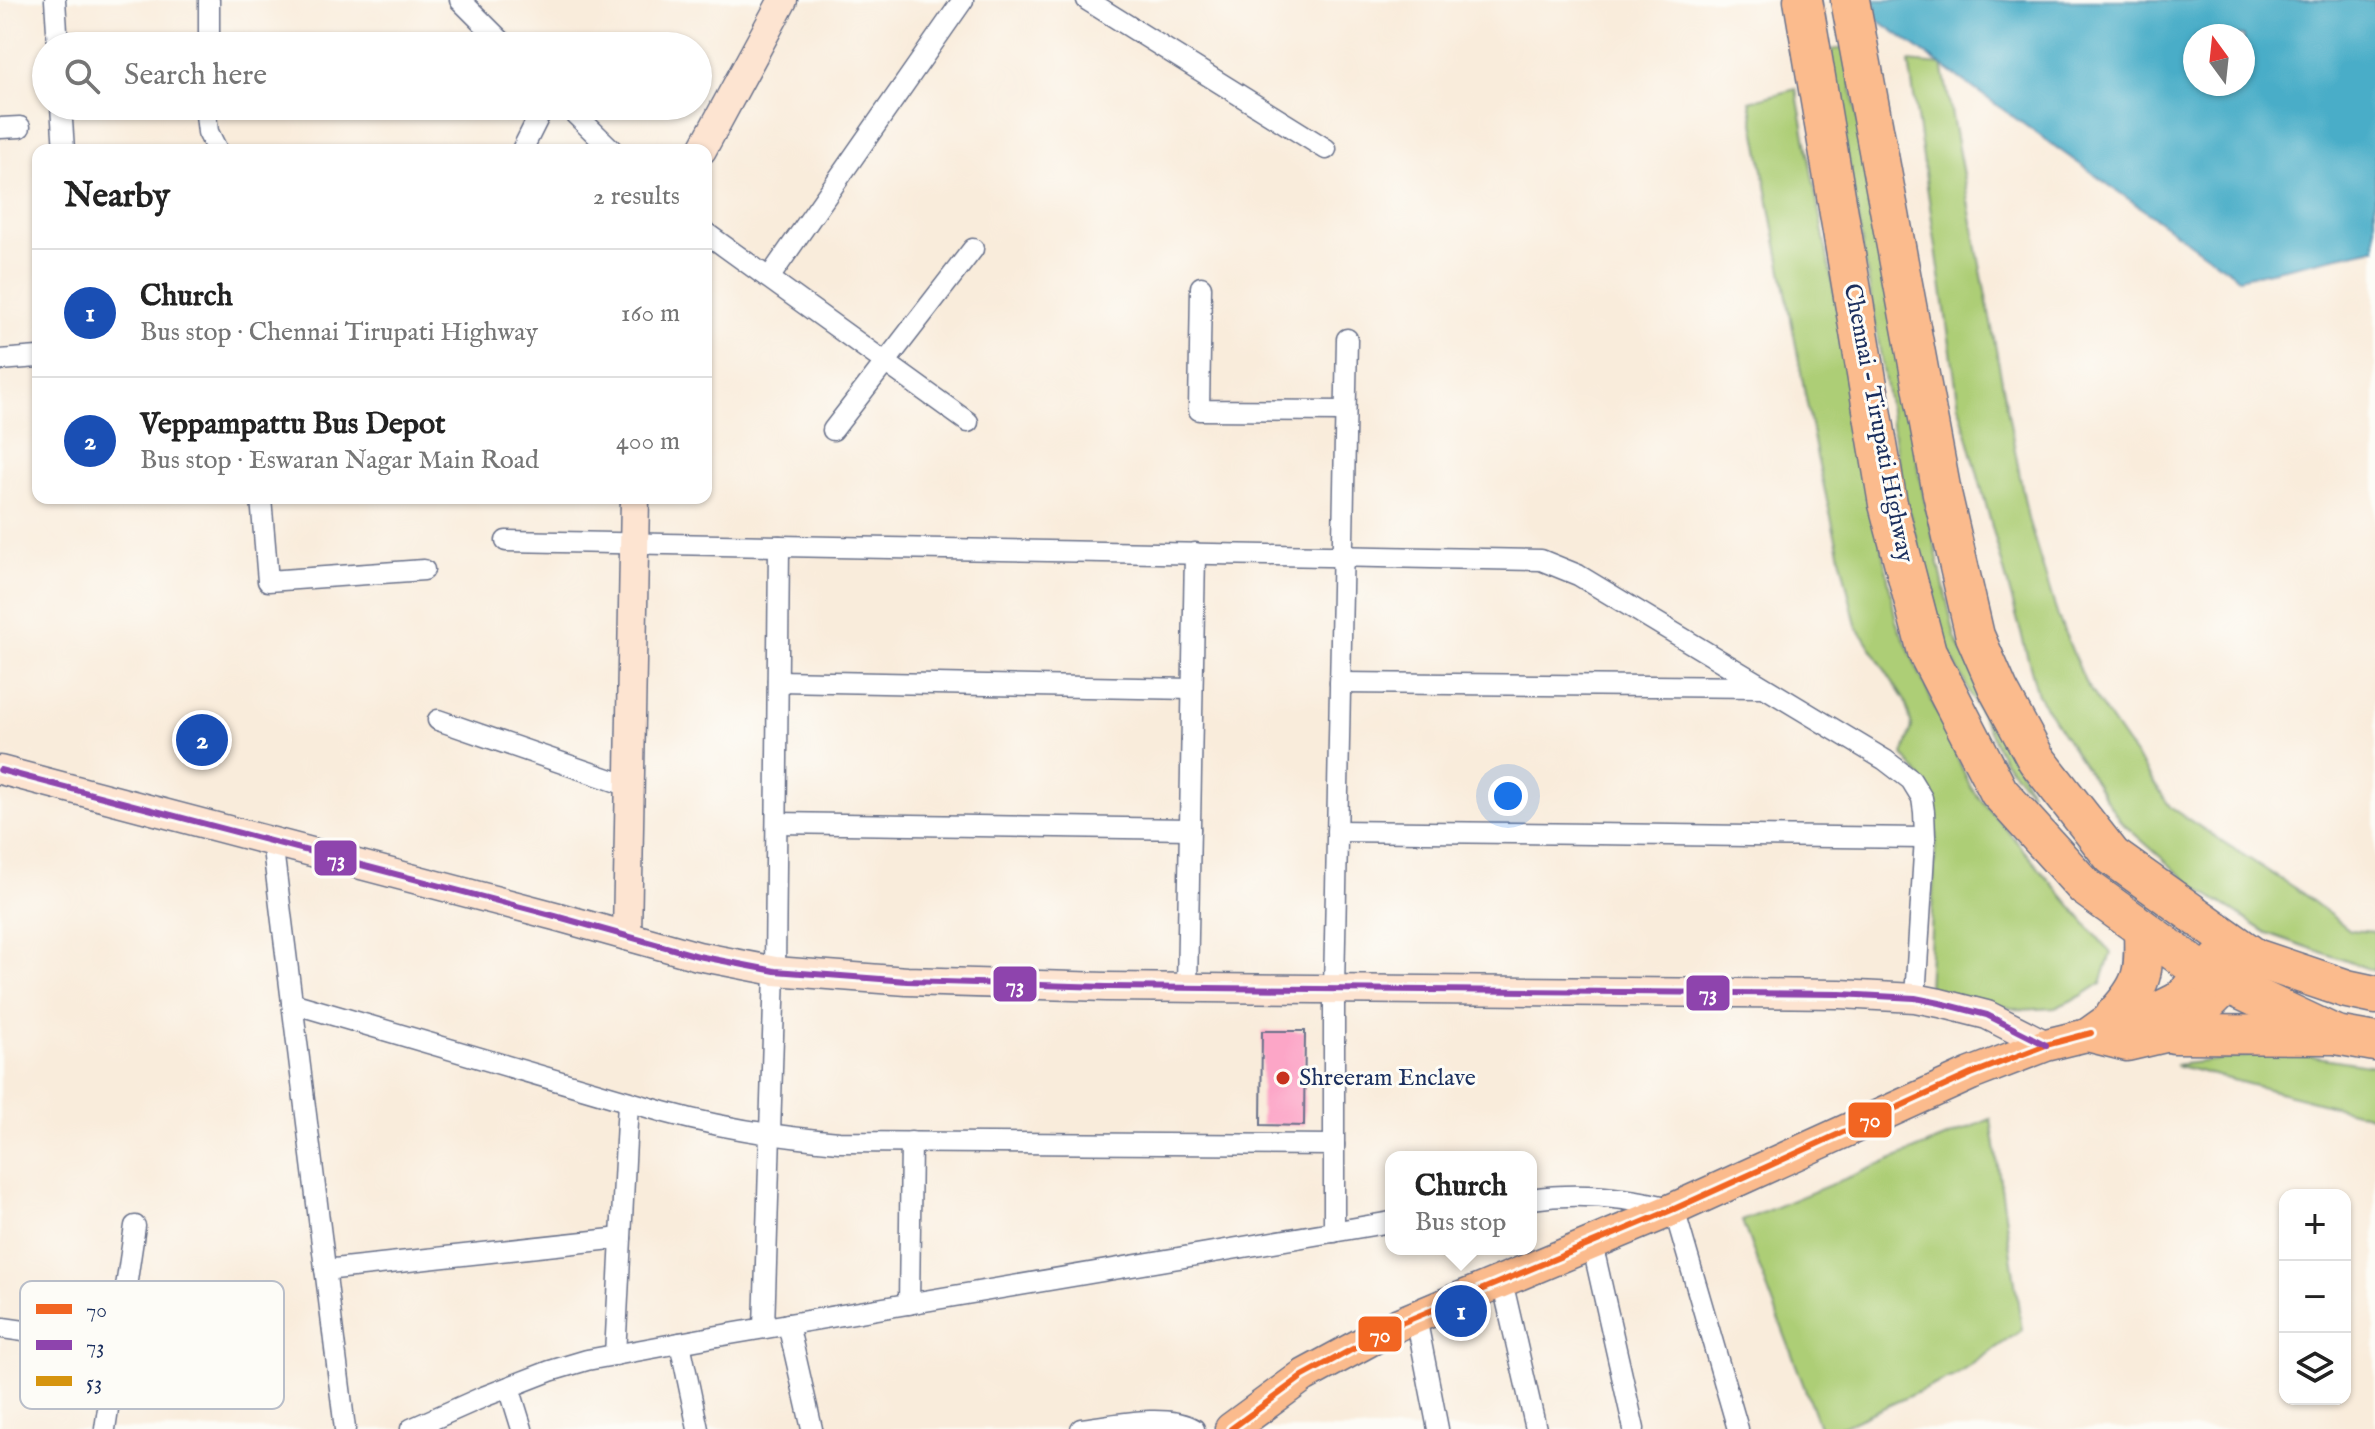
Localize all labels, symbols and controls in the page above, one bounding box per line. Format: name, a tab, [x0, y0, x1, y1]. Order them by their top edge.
north arrow	[2183, 24, 2255, 96]
search box	[32, 32, 712, 120]
icon: search	[60, 54, 104, 98]
text: Search here	[124, 57, 267, 95]
text: Nearby	[64, 175, 170, 218]
text: 2 results	[593, 180, 680, 213]
text: Church	[140, 278, 233, 316]
street label: Chennai - Tirupati Highway	[1836, 281, 1920, 565]
text: 1	[85, 297, 95, 330]
text: 160 m	[621, 297, 680, 330]
text: Bus stop · Chennai Tirupati Highway	[140, 316, 538, 349]
text: Veppampattu Bus Depot	[140, 406, 446, 444]
text: 2	[84, 425, 96, 458]
text: 400 m	[616, 425, 680, 458]
text: Bus stop · Eswaran Nagar Main Road	[140, 444, 539, 477]
pin: 2	[176, 710, 228, 770]
your location	[1488, 776, 1528, 816]
line badge: 73	[313, 839, 358, 877]
text: 73	[327, 846, 345, 874]
line badge: 73	[992, 965, 1038, 1003]
text: 73	[1006, 972, 1024, 1000]
line badge: 73	[1685, 974, 1731, 1012]
text: 73	[1699, 980, 1717, 1008]
place label: Shreeram Enclave	[1299, 1063, 1476, 1094]
marker: Shreeram Enclave	[1274, 1069, 1292, 1087]
line badge: 70	[1847, 1101, 1893, 1139]
text: 70	[1859, 1107, 1881, 1135]
popup	[1385, 1151, 1537, 1255]
text: Church	[1415, 1168, 1507, 1206]
map controls	[2279, 1189, 2351, 1405]
button: +	[2279, 1189, 2351, 1261]
text: Bus stop	[1415, 1206, 1506, 1239]
button: −	[2279, 1261, 2351, 1333]
legend	[20, 1281, 284, 1409]
pin: 1	[1435, 1281, 1487, 1341]
text: 70	[86, 1297, 107, 1325]
line badge: 70	[1357, 1315, 1403, 1353]
text: 70	[1369, 1322, 1391, 1350]
text: 73	[86, 1333, 105, 1361]
button: layers	[2279, 1333, 2351, 1405]
text: 53	[86, 1369, 102, 1397]

